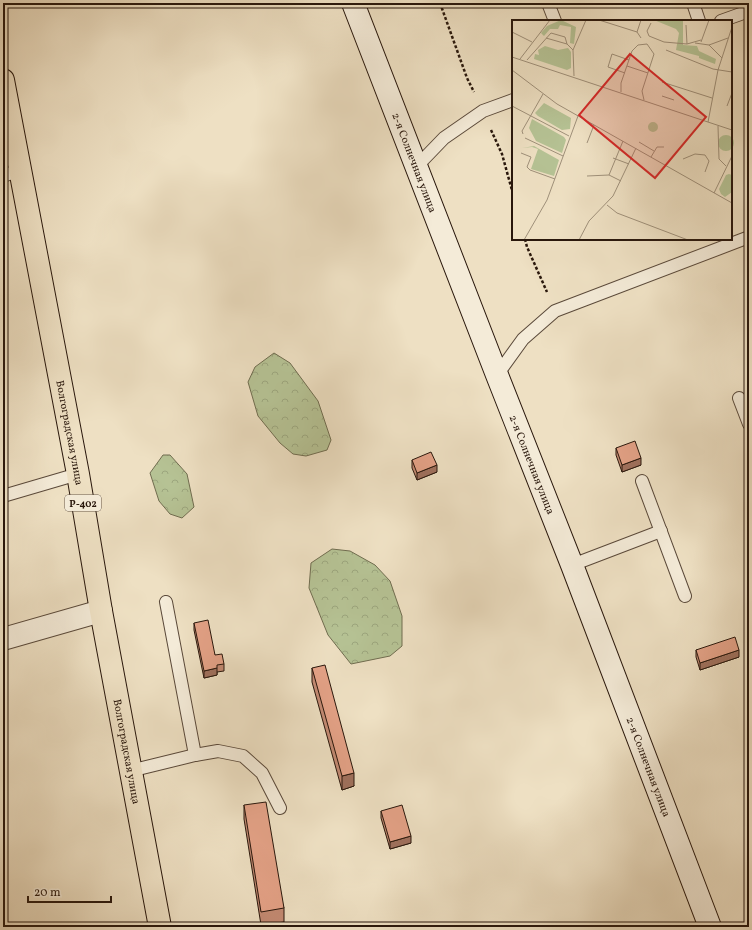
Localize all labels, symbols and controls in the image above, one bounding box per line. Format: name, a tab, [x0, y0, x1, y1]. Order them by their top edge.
inset map	[512, 20, 732, 240]
street label: 2-я Солнечная улица	[387, 111, 440, 216]
street label: Волгоградская улица	[51, 379, 86, 487]
street label: 2-я Солнечная улица	[504, 413, 557, 517]
road number: Р-402	[65, 495, 101, 511]
street label: Волгоградская улица	[109, 698, 143, 806]
street label: 2-я Солнечная улица	[622, 715, 674, 820]
scale bar	[28, 878, 111, 904]
text: 20 m	[34, 885, 61, 901]

